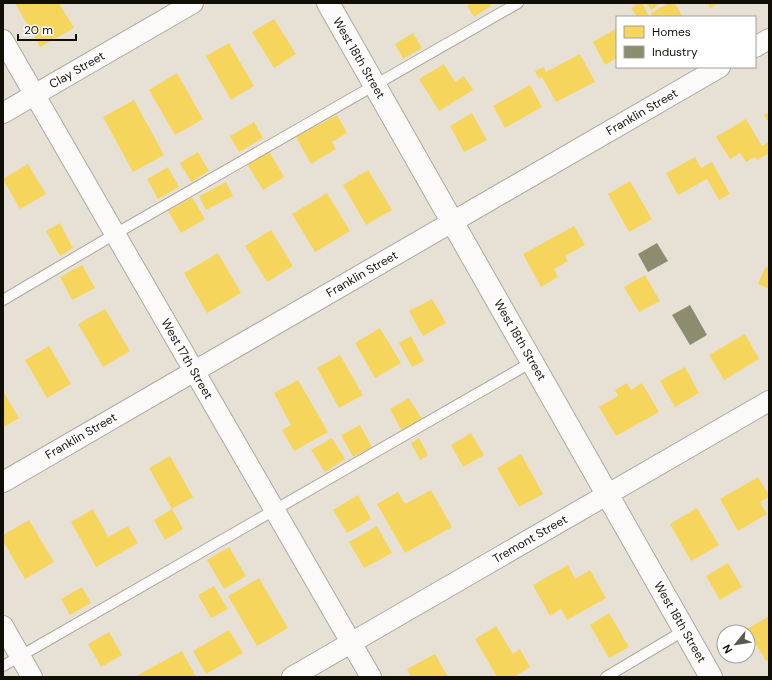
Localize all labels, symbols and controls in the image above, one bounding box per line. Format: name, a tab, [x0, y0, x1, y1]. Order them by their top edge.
street label: West 18th Street	[329, 14, 389, 102]
scale bar	[18, 16, 76, 42]
legend	[616, 16, 756, 68]
text: 20 m	[24, 22, 53, 38]
text: Homes	[652, 24, 691, 40]
text: Industry	[652, 44, 698, 60]
street label: Clay Street	[46, 48, 108, 92]
street label: Franklin Street	[603, 85, 681, 139]
street label: Franklin Street	[323, 247, 401, 301]
street label: West 18th Street	[490, 296, 550, 384]
street label: West 17th Street	[157, 316, 217, 402]
street label: Franklin Street	[42, 409, 120, 463]
street label: Tremont Street	[490, 511, 570, 567]
street label: West 18th Street	[650, 578, 710, 666]
north arrow	[716, 624, 756, 664]
text: N	[719, 642, 735, 656]

